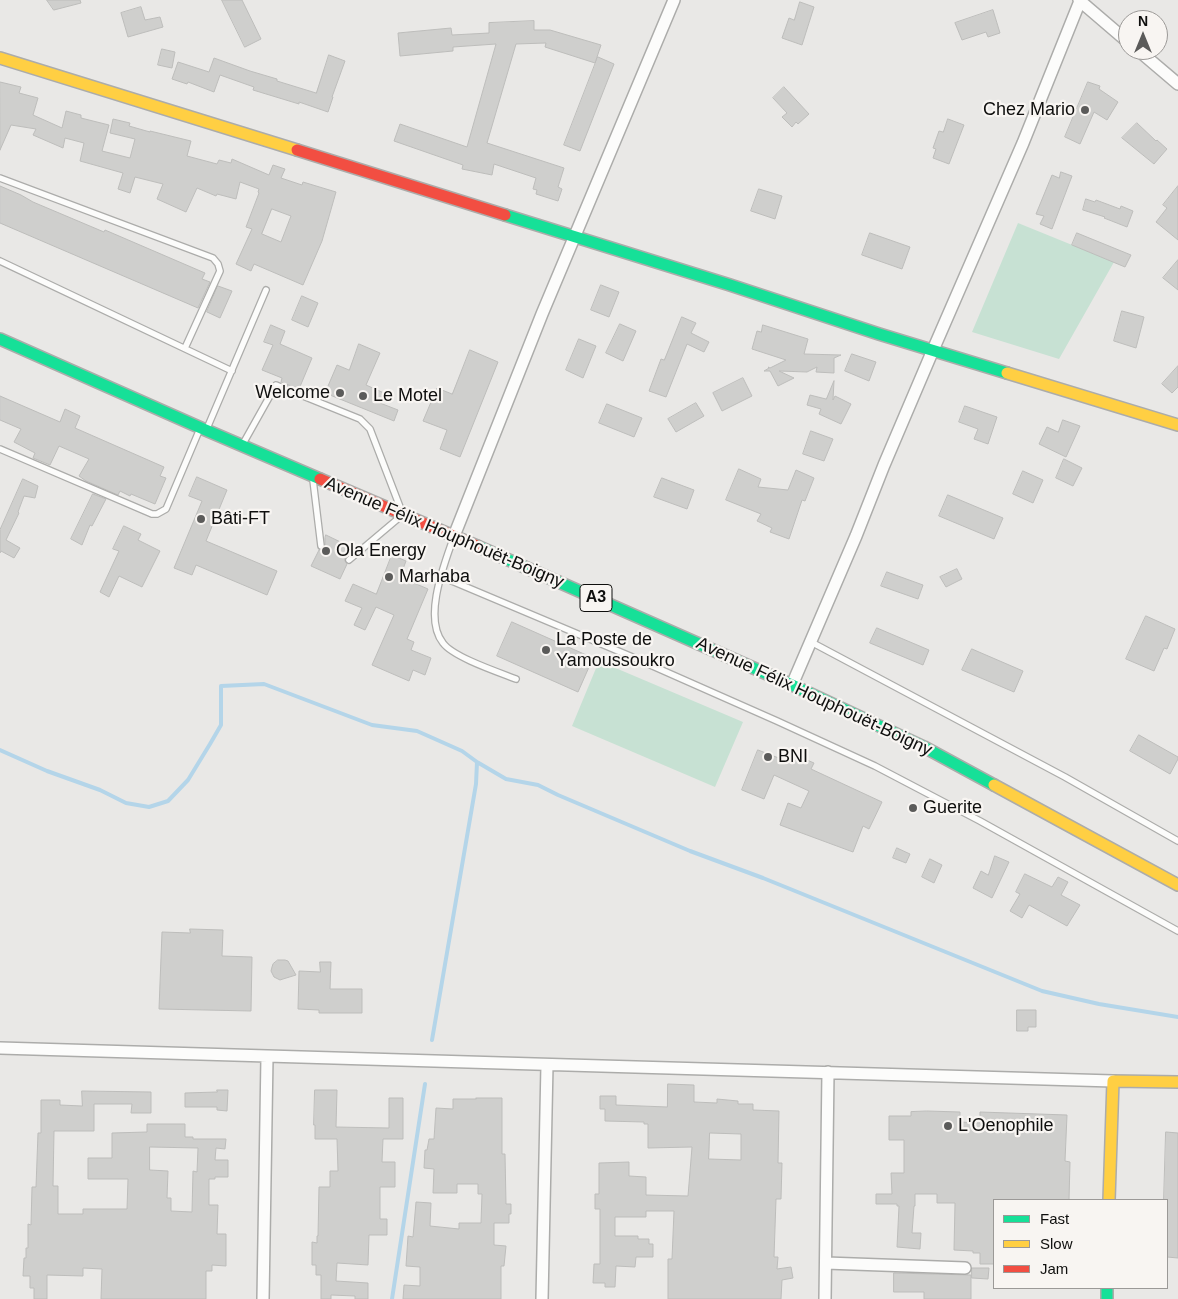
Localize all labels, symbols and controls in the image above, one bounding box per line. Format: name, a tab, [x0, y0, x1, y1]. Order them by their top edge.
north arrow	[1118, 10, 1168, 60]
text: N	[1138, 13, 1148, 29]
place label: Chez Mario	[983, 99, 1075, 121]
marker: Chez Mario	[1079, 104, 1091, 116]
place label: Welcome	[255, 382, 330, 404]
place label: Le Motel	[373, 385, 442, 407]
marker: Welcome	[334, 387, 346, 399]
marker: Le Motel	[357, 390, 369, 402]
street label: Avenue Félix Houphouët-Boigny	[321, 473, 567, 593]
place label: Bâti-FT	[211, 508, 270, 530]
marker: Bâti-FT	[195, 513, 207, 525]
place label: Ola Energy	[336, 540, 426, 562]
marker: Ola Energy	[320, 545, 332, 557]
place label: Marhaba	[399, 566, 470, 588]
marker: Marhaba	[383, 571, 395, 583]
road number: A3	[580, 584, 612, 612]
place label: La Poste de Yamoussoukro	[556, 629, 675, 672]
street label: Avenue Félix Houphouët-Boigny	[693, 633, 935, 761]
marker: La Poste de Yamoussoukro	[540, 644, 552, 656]
place label: BNI	[778, 746, 808, 768]
marker: BNI	[762, 751, 774, 763]
place label: Guerite	[923, 797, 982, 819]
marker: Guerite	[907, 802, 919, 814]
place label: L'Oenophile	[958, 1115, 1054, 1137]
marker: L'Oenophile	[942, 1120, 954, 1132]
legend	[993, 1199, 1168, 1289]
text: Fast	[1040, 1210, 1069, 1227]
text: Slow	[1040, 1235, 1073, 1252]
text: Jam	[1040, 1260, 1068, 1277]

